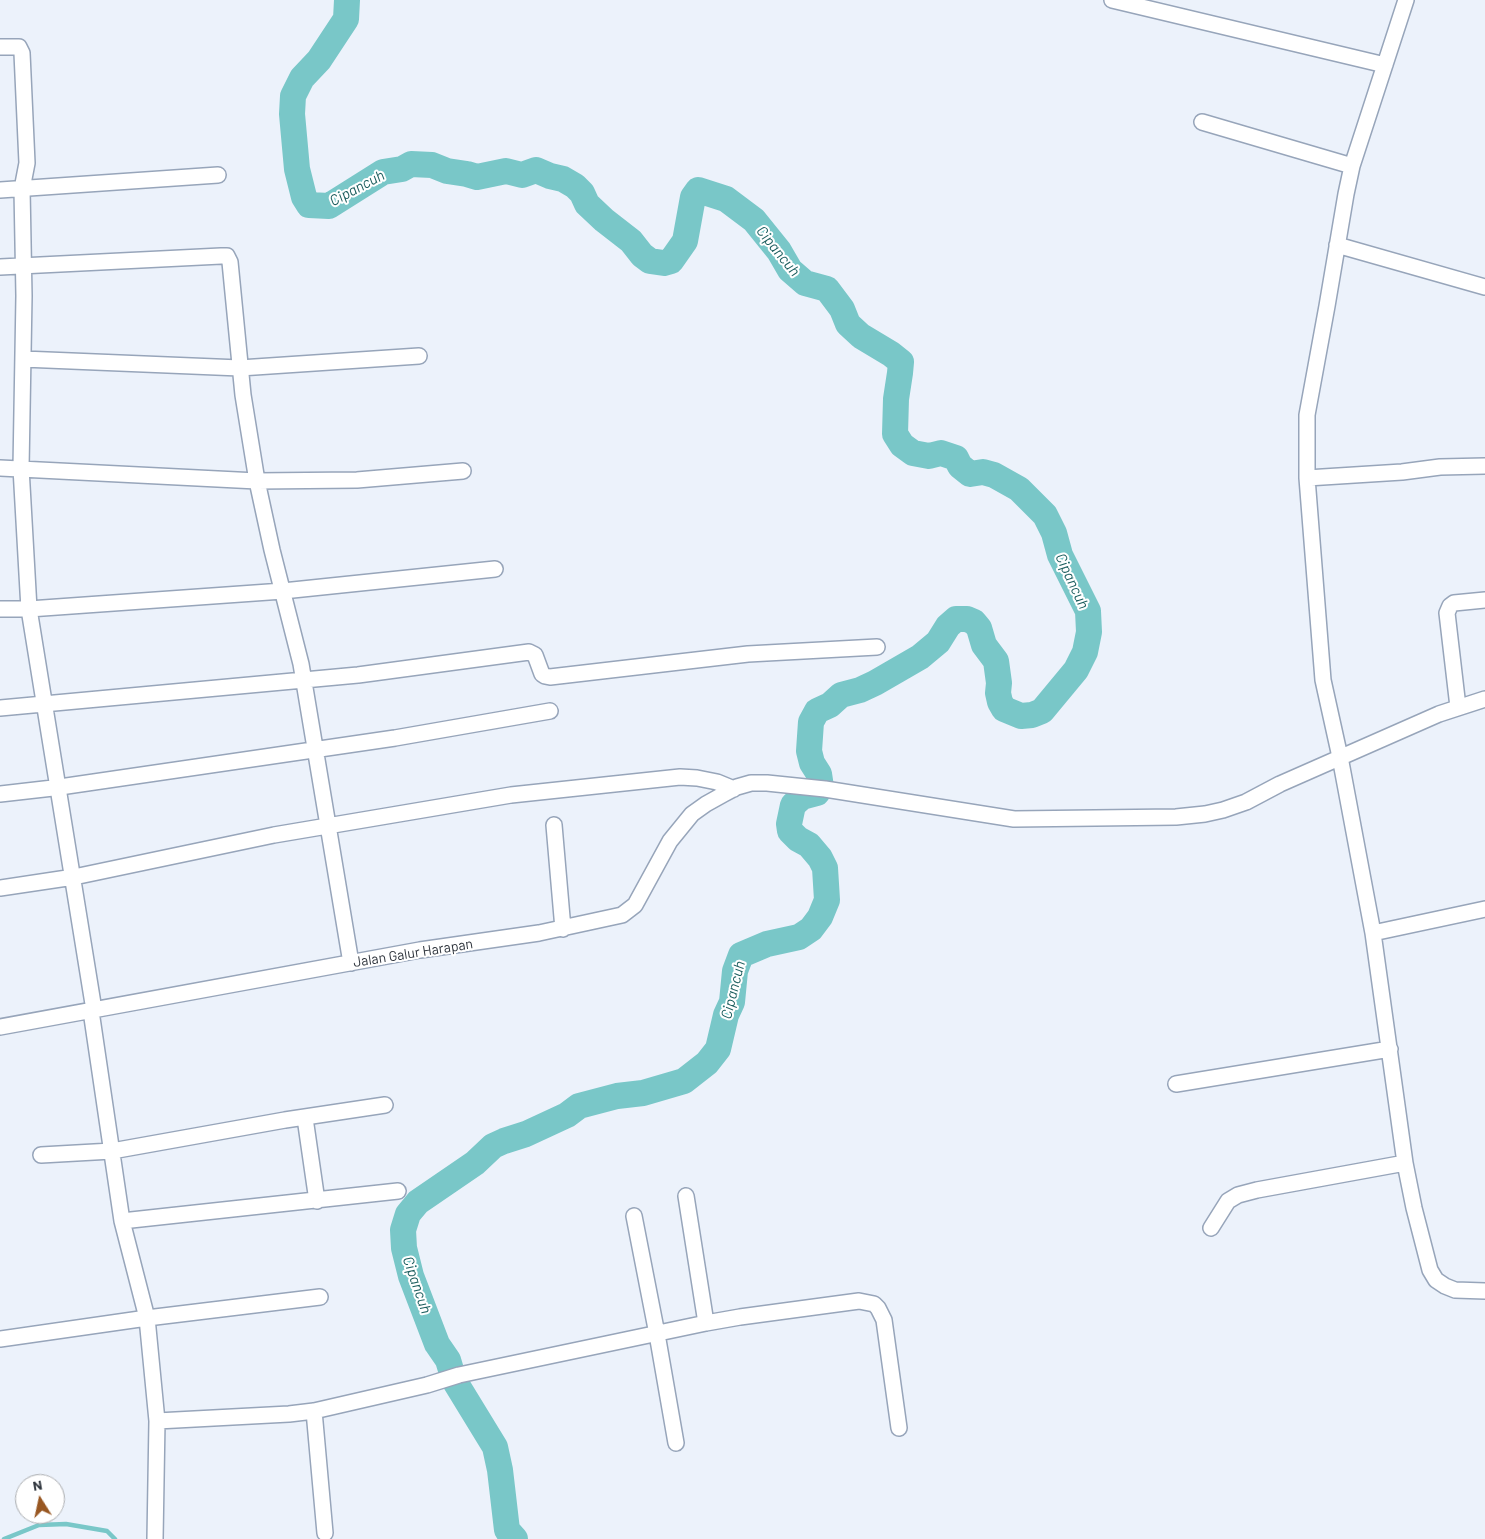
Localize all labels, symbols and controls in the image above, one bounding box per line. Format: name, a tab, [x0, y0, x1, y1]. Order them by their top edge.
water label: Cipancuh	[327, 166, 387, 210]
water label: Cipancuh	[752, 222, 804, 280]
water label: Cipancuh	[1051, 550, 1093, 612]
street label: Jalan Galur Harapan	[352, 935, 474, 971]
water label: Cipancuh	[717, 959, 749, 1021]
water label: Cipancuh	[399, 1254, 435, 1316]
north arrow	[15, 1474, 65, 1524]
text: N	[31, 1476, 44, 1494]

